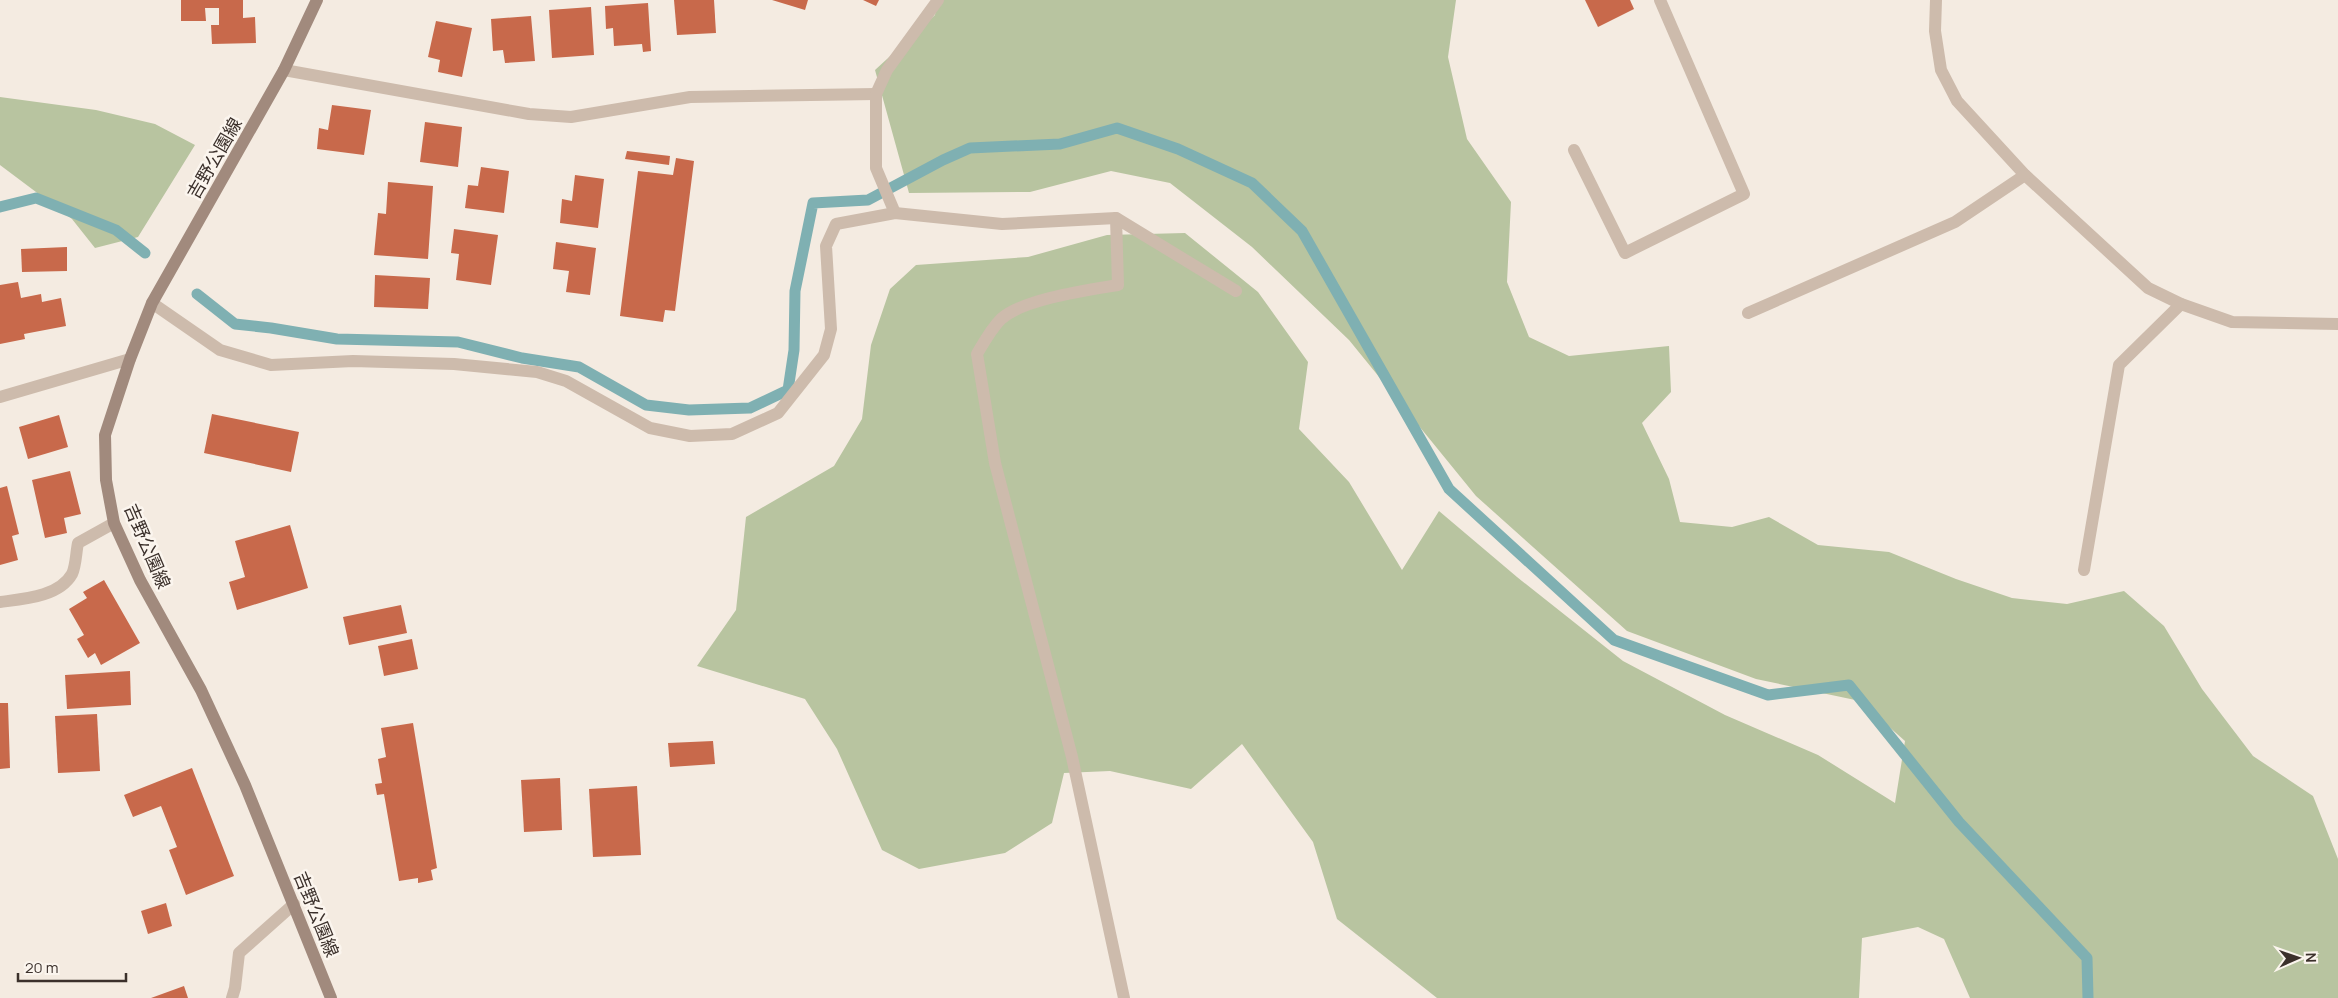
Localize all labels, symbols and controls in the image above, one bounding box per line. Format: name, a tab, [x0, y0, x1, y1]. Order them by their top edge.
street label: 吉野公園線	[181, 113, 247, 203]
street label: 吉野公園線	[119, 500, 177, 592]
street label: 吉野公園線	[289, 868, 345, 960]
north arrow	[2273, 933, 2323, 983]
scale bar	[18, 950, 125, 982]
text: N	[2302, 952, 2321, 963]
text: 20 m	[25, 957, 58, 978]

